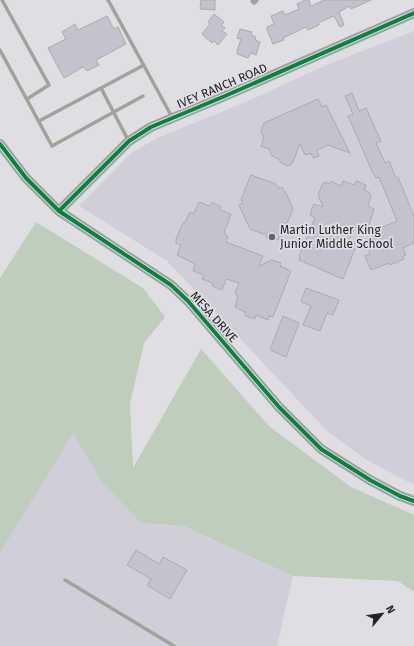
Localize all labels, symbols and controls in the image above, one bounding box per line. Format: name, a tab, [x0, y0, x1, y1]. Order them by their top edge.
street label: IVEY RANCH ROAD	[175, 61, 269, 111]
place label: Martin Luther King Junior Middle School	[280, 223, 393, 251]
marker: Martin Luther King Junior Middle School	[267, 232, 277, 242]
street label: MESA DRIVE	[187, 289, 241, 345]
north arrow	[362, 594, 402, 634]
text: N	[383, 603, 398, 616]

